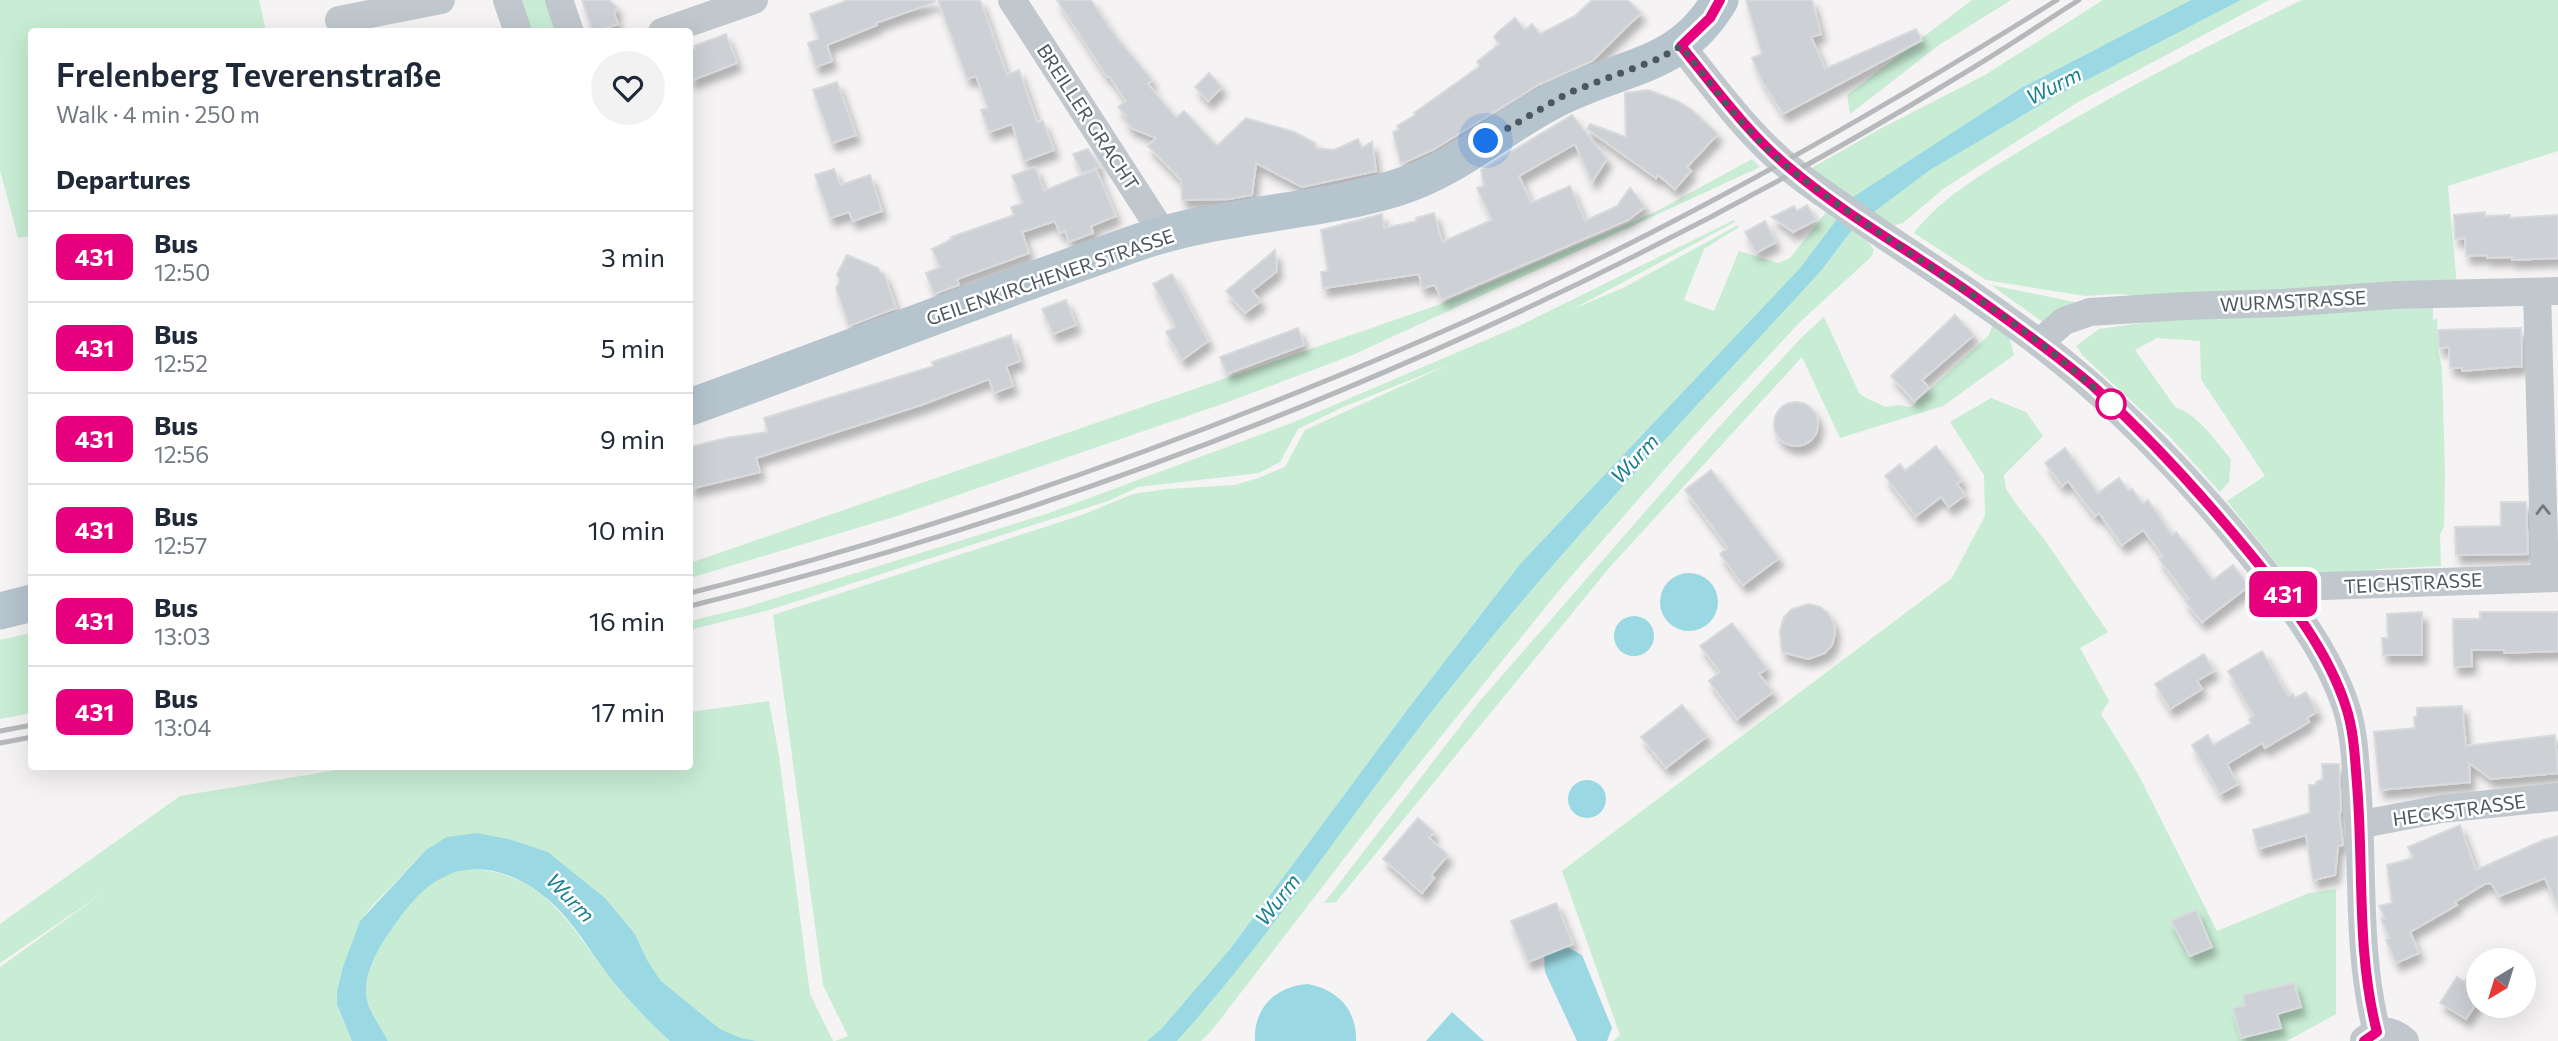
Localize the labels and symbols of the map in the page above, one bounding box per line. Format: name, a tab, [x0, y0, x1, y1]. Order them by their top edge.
street label: BREILLER GRACHT	[1033, 39, 1144, 194]
water label: Wurm	[2021, 60, 2085, 109]
your location	[1468, 123, 1503, 158]
street label: GEILENKIRCHENER STRASSE	[923, 223, 1177, 330]
street label: WURMSTRASSE	[2219, 285, 2367, 316]
unlabelled marker	[2096, 389, 2126, 419]
water label: Wurm	[1605, 428, 1663, 488]
one-way arrow	[2536, 504, 2551, 515]
street label: TEICHSTRASSE	[2343, 567, 2483, 598]
line badge: 431	[2243, 571, 2323, 617]
street label: HECKSTRASSE	[2391, 789, 2527, 830]
water label: Wurm	[542, 867, 600, 927]
water label: Wurm	[1249, 868, 1305, 930]
north arrow	[2466, 948, 2536, 1018]

